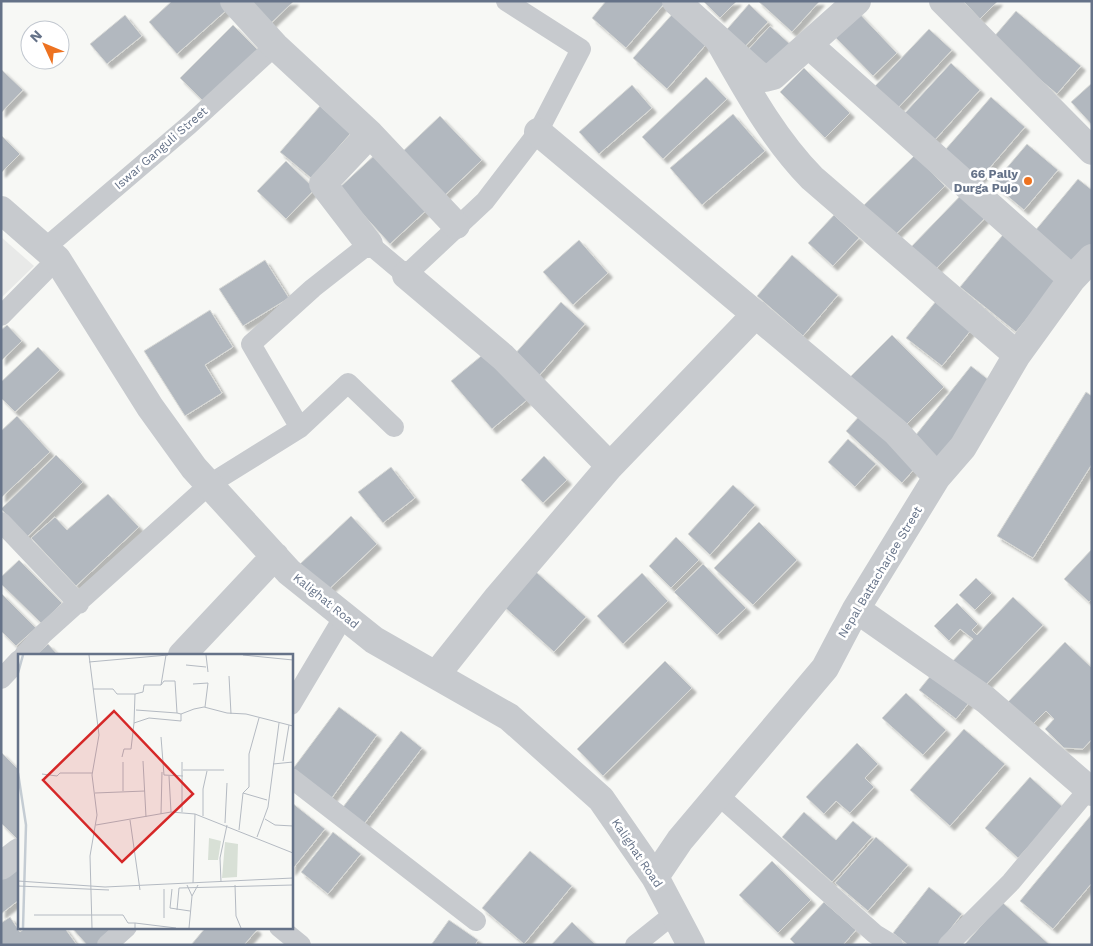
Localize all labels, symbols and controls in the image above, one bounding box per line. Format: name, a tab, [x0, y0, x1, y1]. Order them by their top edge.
north arrow	[20, 20, 70, 70]
text: N	[26, 27, 45, 45]
street label: Iswar Ganguli Street	[112, 104, 210, 192]
place label: 66 Pally Durga Pujo	[954, 167, 1018, 195]
marker: 66 Pally Durga Pujo	[1022, 175, 1034, 187]
street label: Nepal Battacharjee Street	[835, 504, 925, 640]
street label: Kalighat Road	[290, 570, 362, 632]
inset map	[18, 654, 292, 928]
street label: Kalighat Road	[609, 816, 665, 890]

